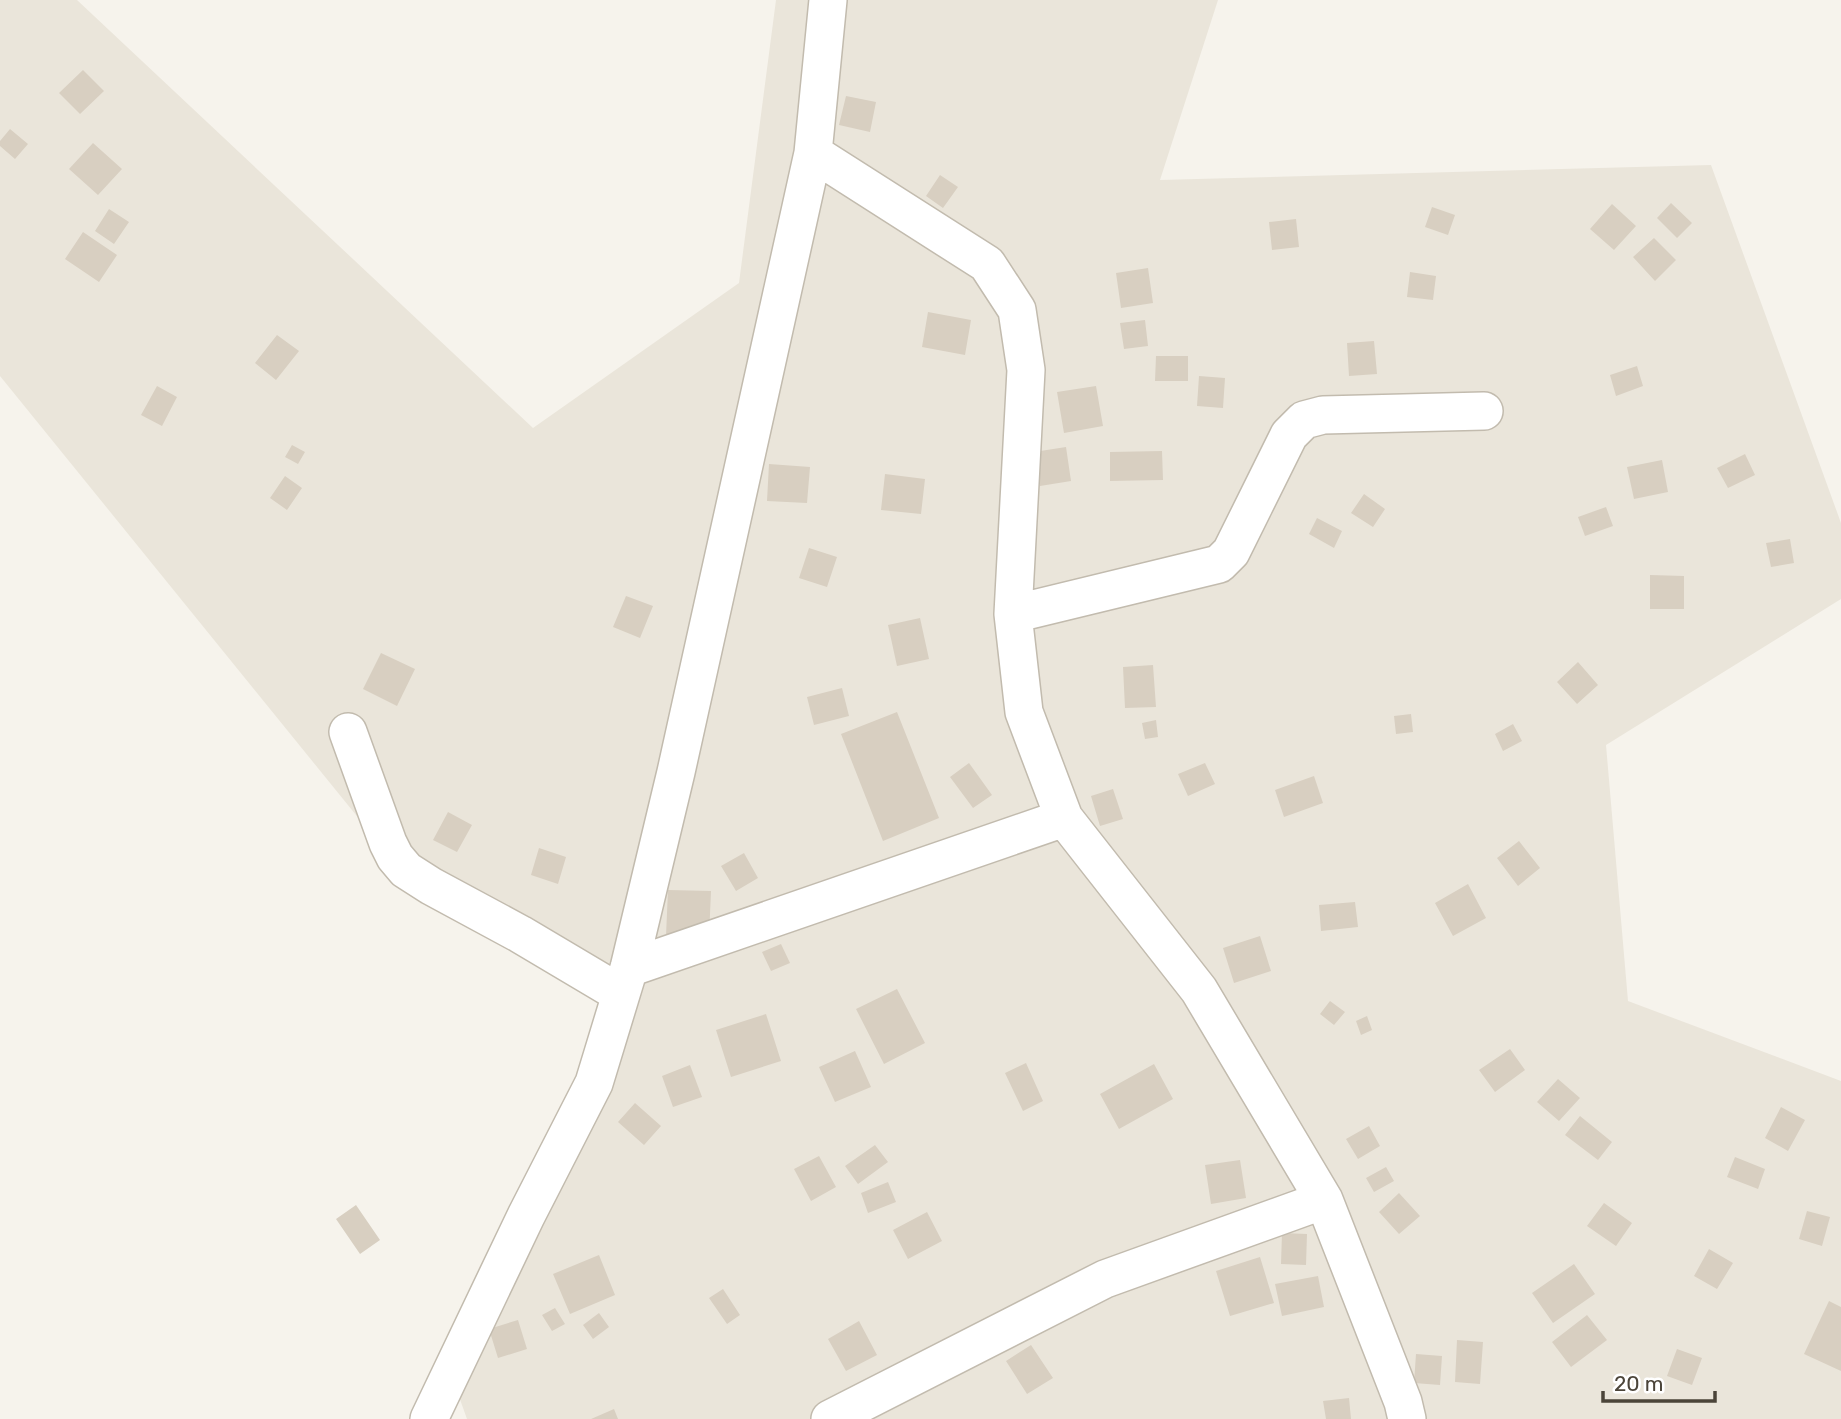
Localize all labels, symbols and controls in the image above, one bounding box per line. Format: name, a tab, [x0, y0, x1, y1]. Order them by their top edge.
scale bar	[1603, 1360, 1715, 1404]
text: 20 m	[1614, 1371, 1663, 1396]

